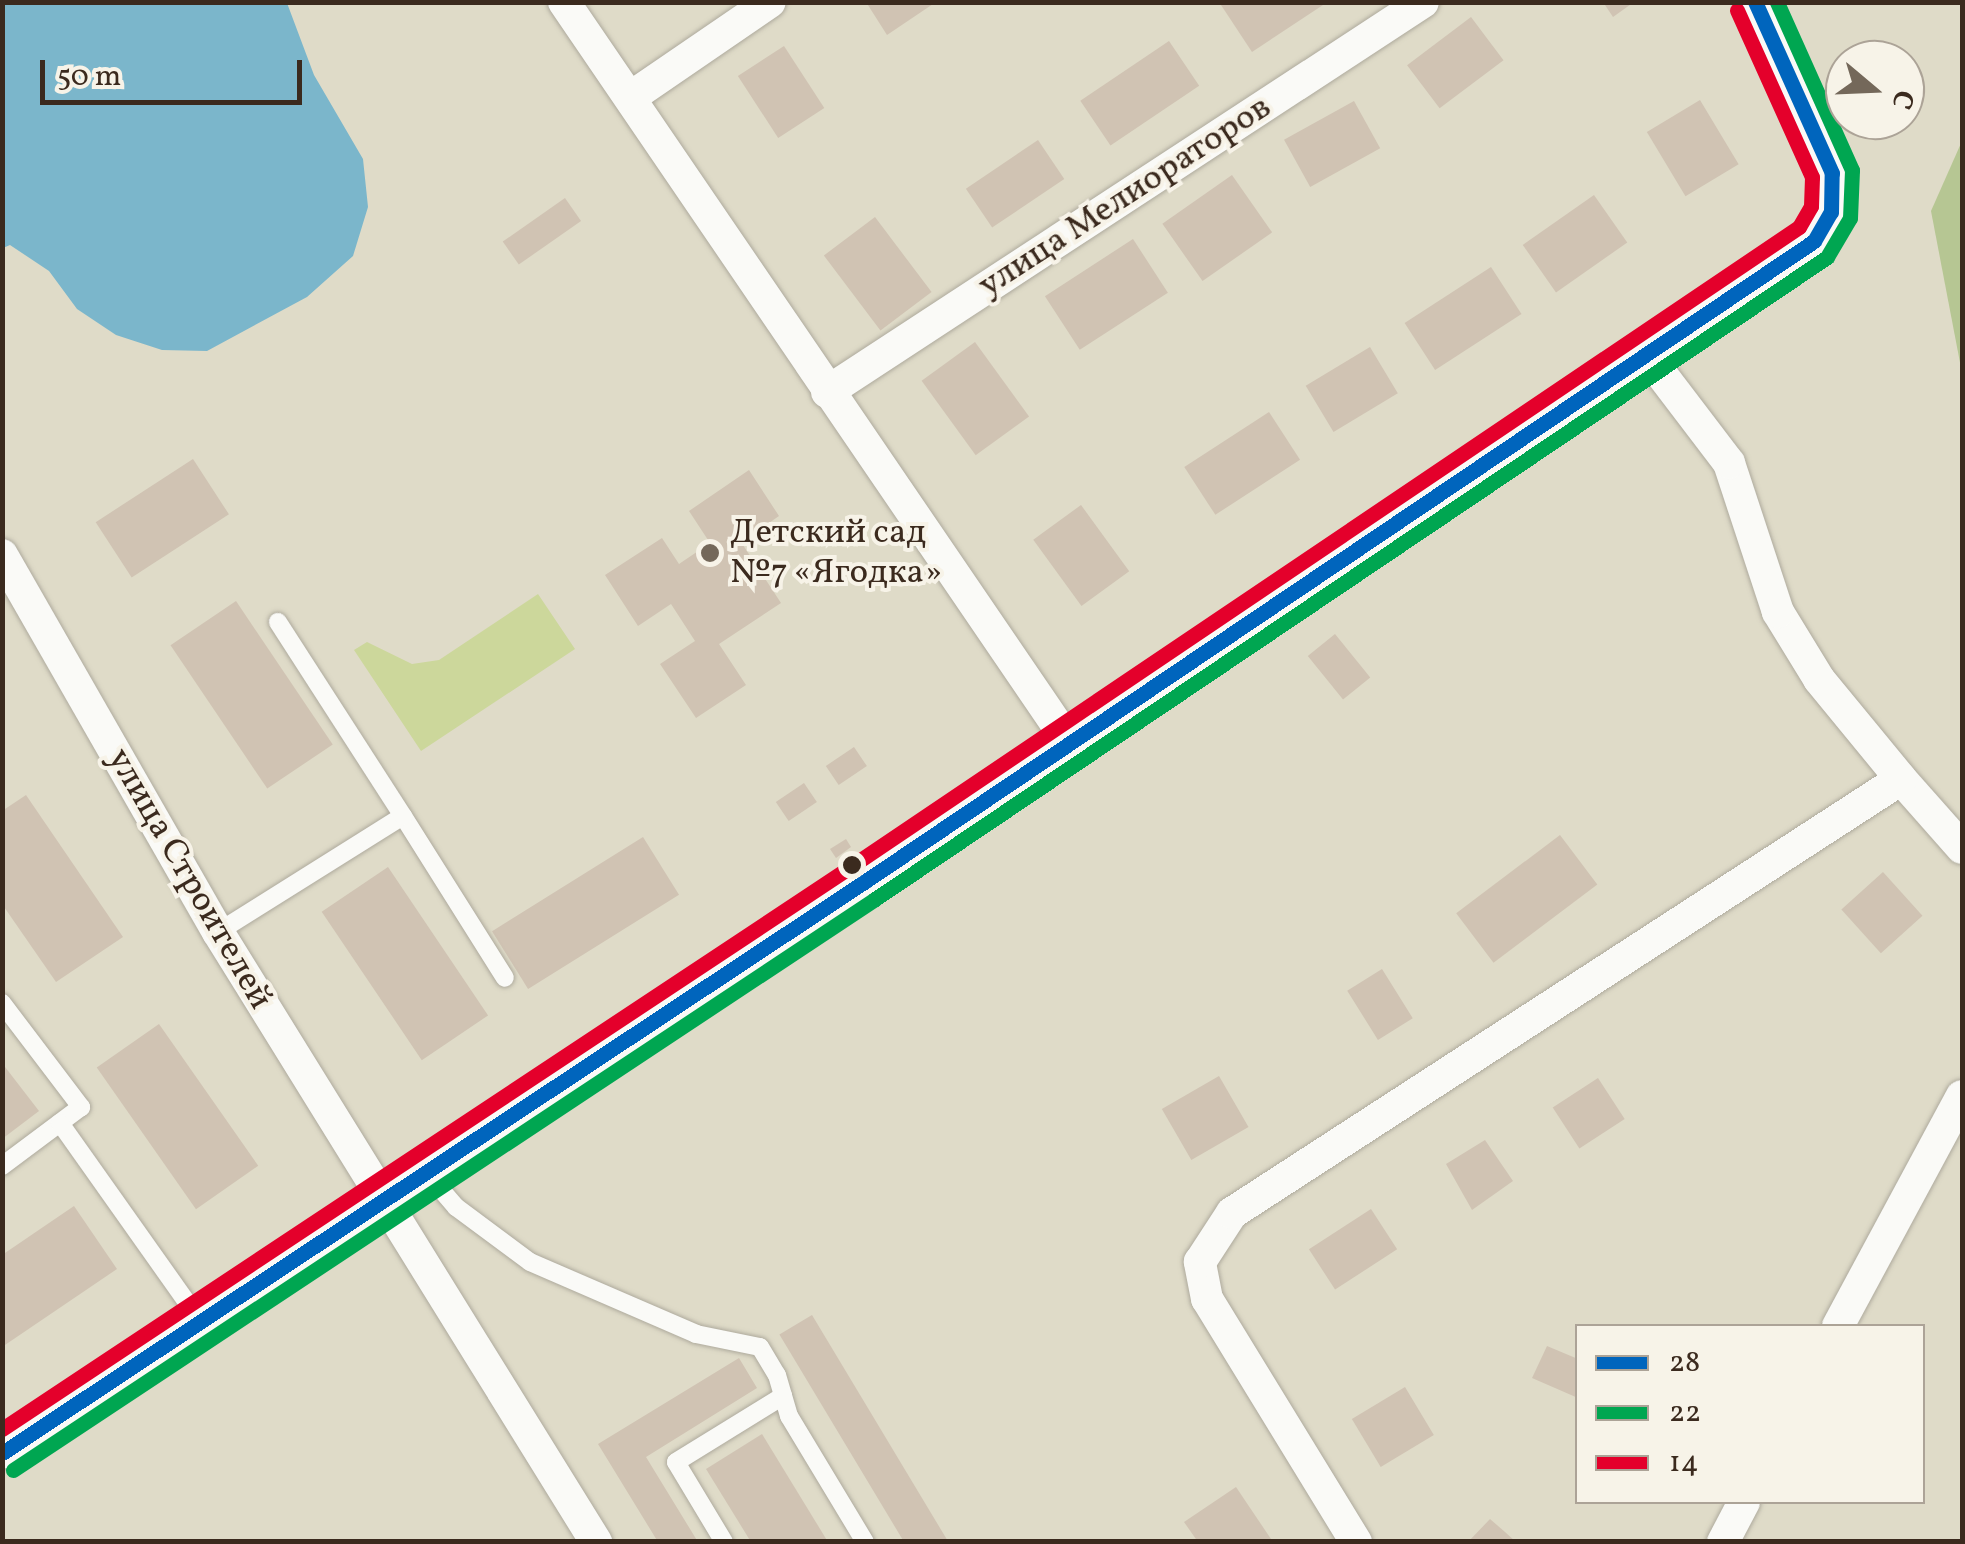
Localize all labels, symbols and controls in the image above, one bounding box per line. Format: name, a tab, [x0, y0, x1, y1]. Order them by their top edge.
scale bar	[45, 40, 308, 102]
north arrow	[1825, 40, 1925, 140]
text: 50 m	[57, 56, 121, 98]
text: С	[1881, 84, 1923, 114]
street label: улица Мелиораторов	[971, 87, 1279, 307]
place label: Детский сад №7 «Ягодка»	[730, 512, 943, 594]
marker: Детский сад №7 «Ягодка»	[699, 542, 721, 564]
street label: улица Строителей	[97, 741, 281, 1017]
unlabelled marker	[842, 855, 862, 875]
legend	[1575, 1324, 1925, 1504]
text: 28	[1669, 1342, 1700, 1384]
text: 22	[1669, 1392, 1701, 1434]
text: 14	[1669, 1442, 1699, 1484]

